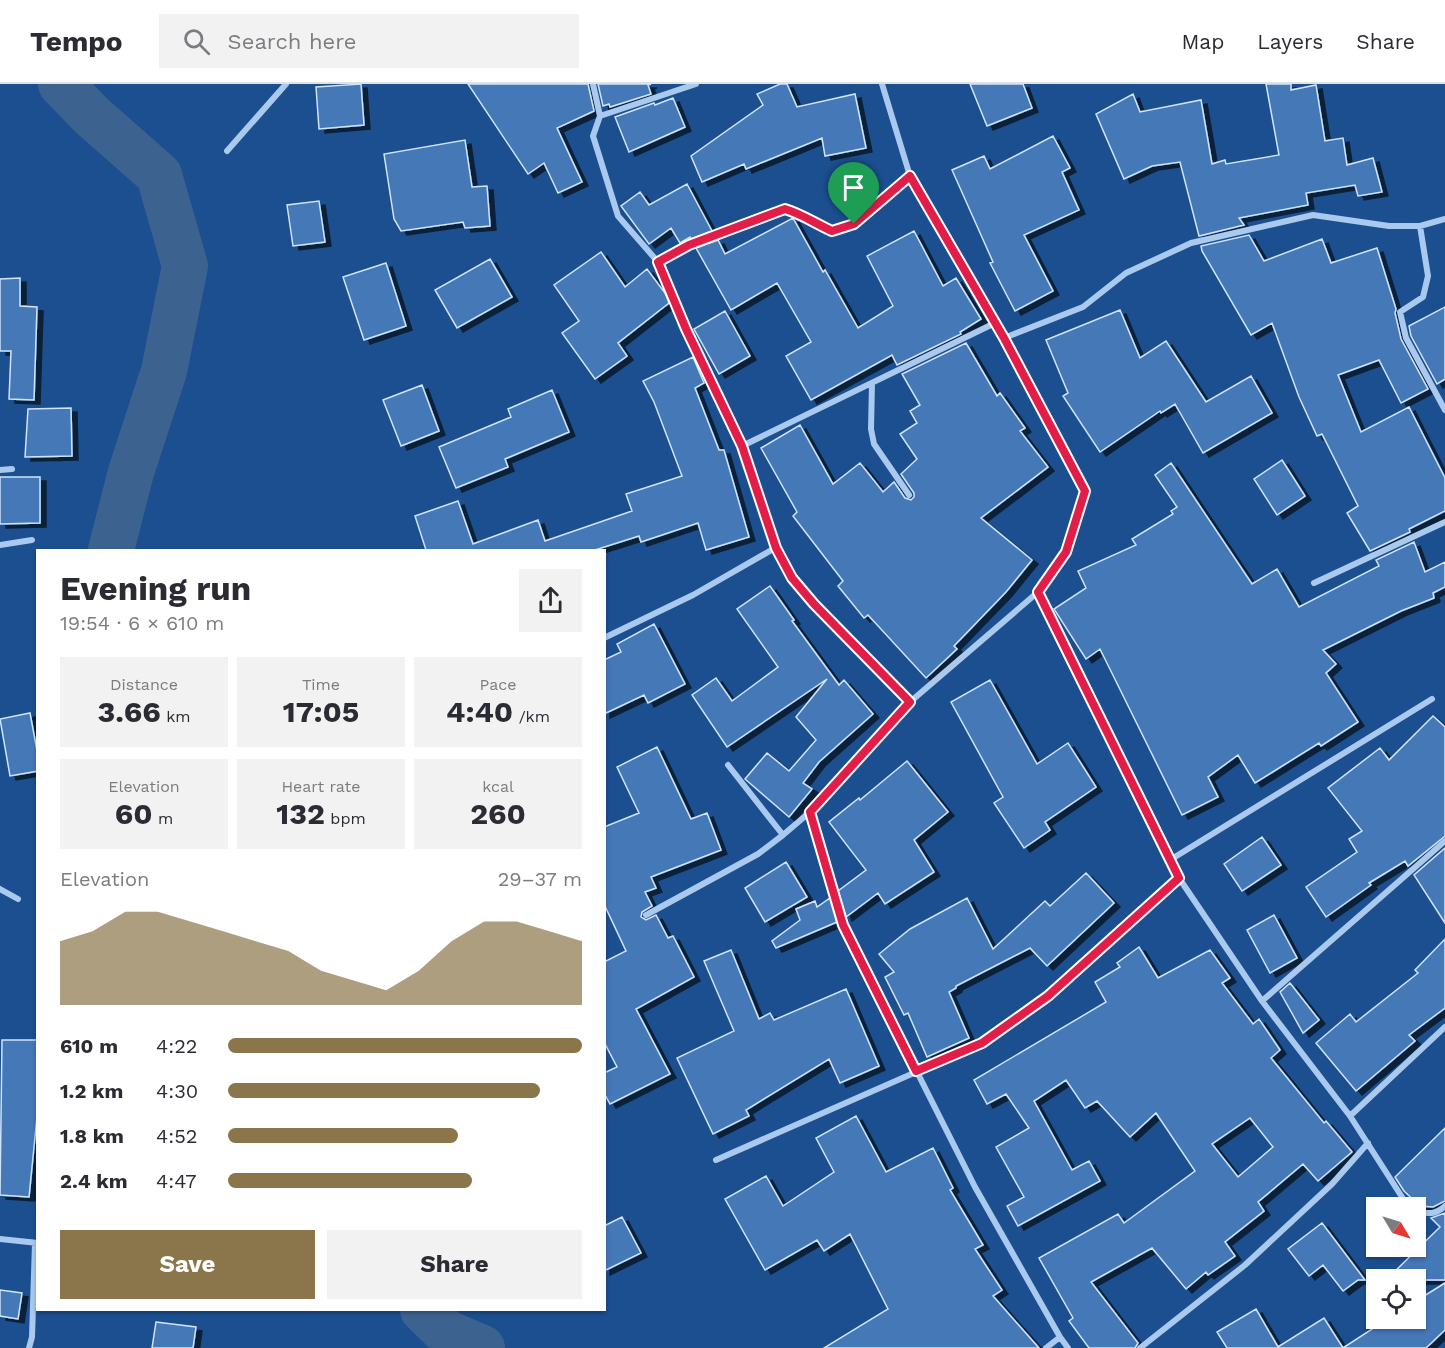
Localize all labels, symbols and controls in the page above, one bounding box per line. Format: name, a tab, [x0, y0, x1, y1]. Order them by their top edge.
search box	[159, 14, 579, 68]
text: Tempo	[30, 25, 123, 58]
icon: search	[180, 25, 213, 58]
text: Search here	[228, 29, 357, 54]
text: Map	[1181, 29, 1224, 54]
text: Layers	[1257, 29, 1323, 54]
text: Share	[1356, 29, 1415, 54]
pin	[828, 162, 879, 224]
icon: arrive	[837, 171, 870, 204]
text: Evening run	[60, 569, 251, 608]
button: share	[519, 569, 582, 632]
text: 19:54 · 6 × 610 m	[60, 611, 224, 635]
text: Distance	[110, 675, 178, 694]
text: Time	[302, 675, 340, 694]
text: Pace	[479, 675, 517, 694]
text: 3.66	[97, 694, 161, 729]
text: 17:05	[283, 694, 359, 729]
text: 4:40	[446, 694, 513, 729]
text: km	[161, 707, 191, 726]
text: /km	[513, 707, 550, 726]
text: Elevation	[108, 777, 180, 796]
text: Heart rate	[281, 777, 361, 796]
text: kcal	[482, 777, 514, 796]
text: 60	[115, 796, 153, 831]
text: 132	[276, 796, 325, 831]
text: 260	[470, 796, 526, 831]
text: m	[153, 809, 173, 828]
text: bpm	[325, 809, 366, 828]
text: Elevation	[60, 867, 149, 891]
text: 29–37 m	[498, 867, 582, 891]
text: 610 m	[60, 1034, 118, 1058]
text: 4:22	[156, 1034, 197, 1058]
text: 1.2 km	[60, 1079, 123, 1103]
text: 4:30	[156, 1079, 198, 1103]
text: 1.8 km	[60, 1124, 124, 1148]
text: 4:52	[156, 1124, 197, 1148]
text: 2.4 km	[60, 1169, 128, 1193]
text: 4:47	[156, 1169, 197, 1193]
north arrow	[1366, 1197, 1426, 1257]
map controls	[1366, 1197, 1426, 1329]
button: Save	[60, 1230, 315, 1299]
button: Share	[327, 1230, 582, 1299]
button: locate	[1366, 1269, 1426, 1329]

